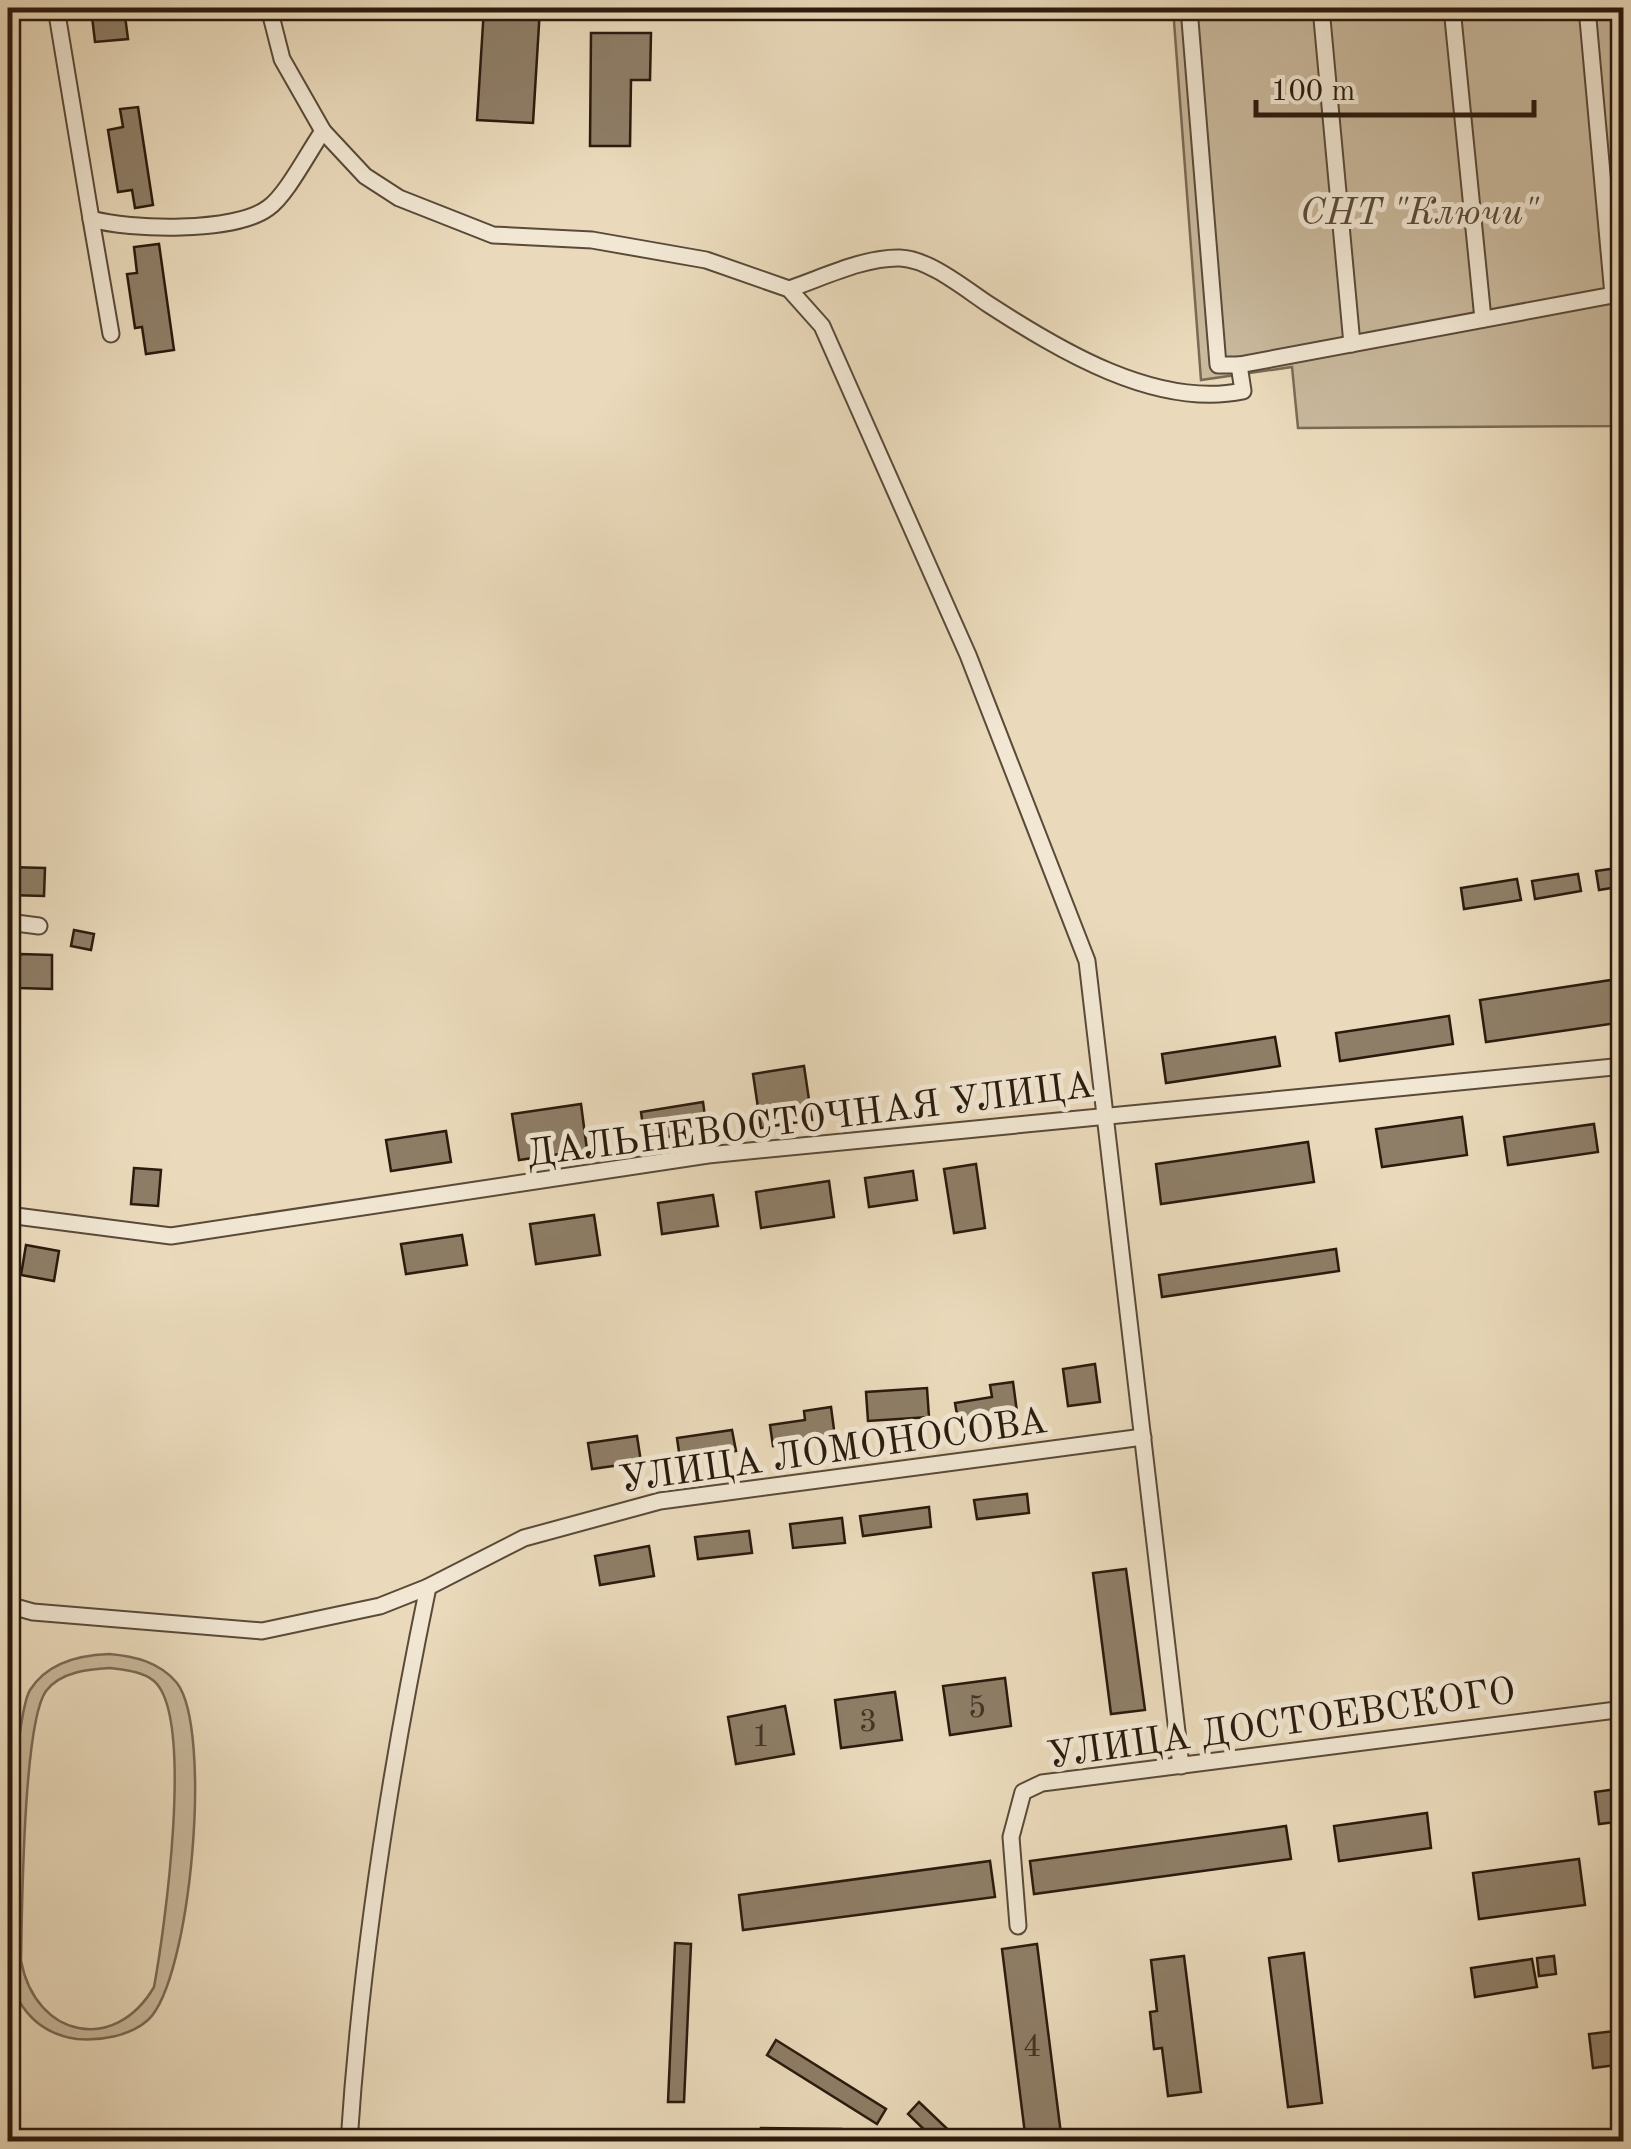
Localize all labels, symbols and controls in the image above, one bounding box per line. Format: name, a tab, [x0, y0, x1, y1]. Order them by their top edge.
scale bar	[1256, 55, 1534, 117]
text: 100 m	[1271, 77, 1355, 107]
park label: СНТ "Ключи"	[1300, 195, 1539, 233]
street label: ДАЛЬНЕВОСТОЧНАЯ УЛИЦА	[525, 1067, 1096, 1175]
street label: УЛИЦА ЛОМОНОСОВА	[617, 1403, 1050, 1501]
street label: УЛИЦА ДОСТОЕВСКОГО	[1045, 1673, 1518, 1777]
house number: 5	[968, 1693, 986, 1725]
house number: 3	[859, 1707, 877, 1739]
house number: 1	[752, 1722, 770, 1754]
house number: 4	[1023, 2032, 1041, 2064]

